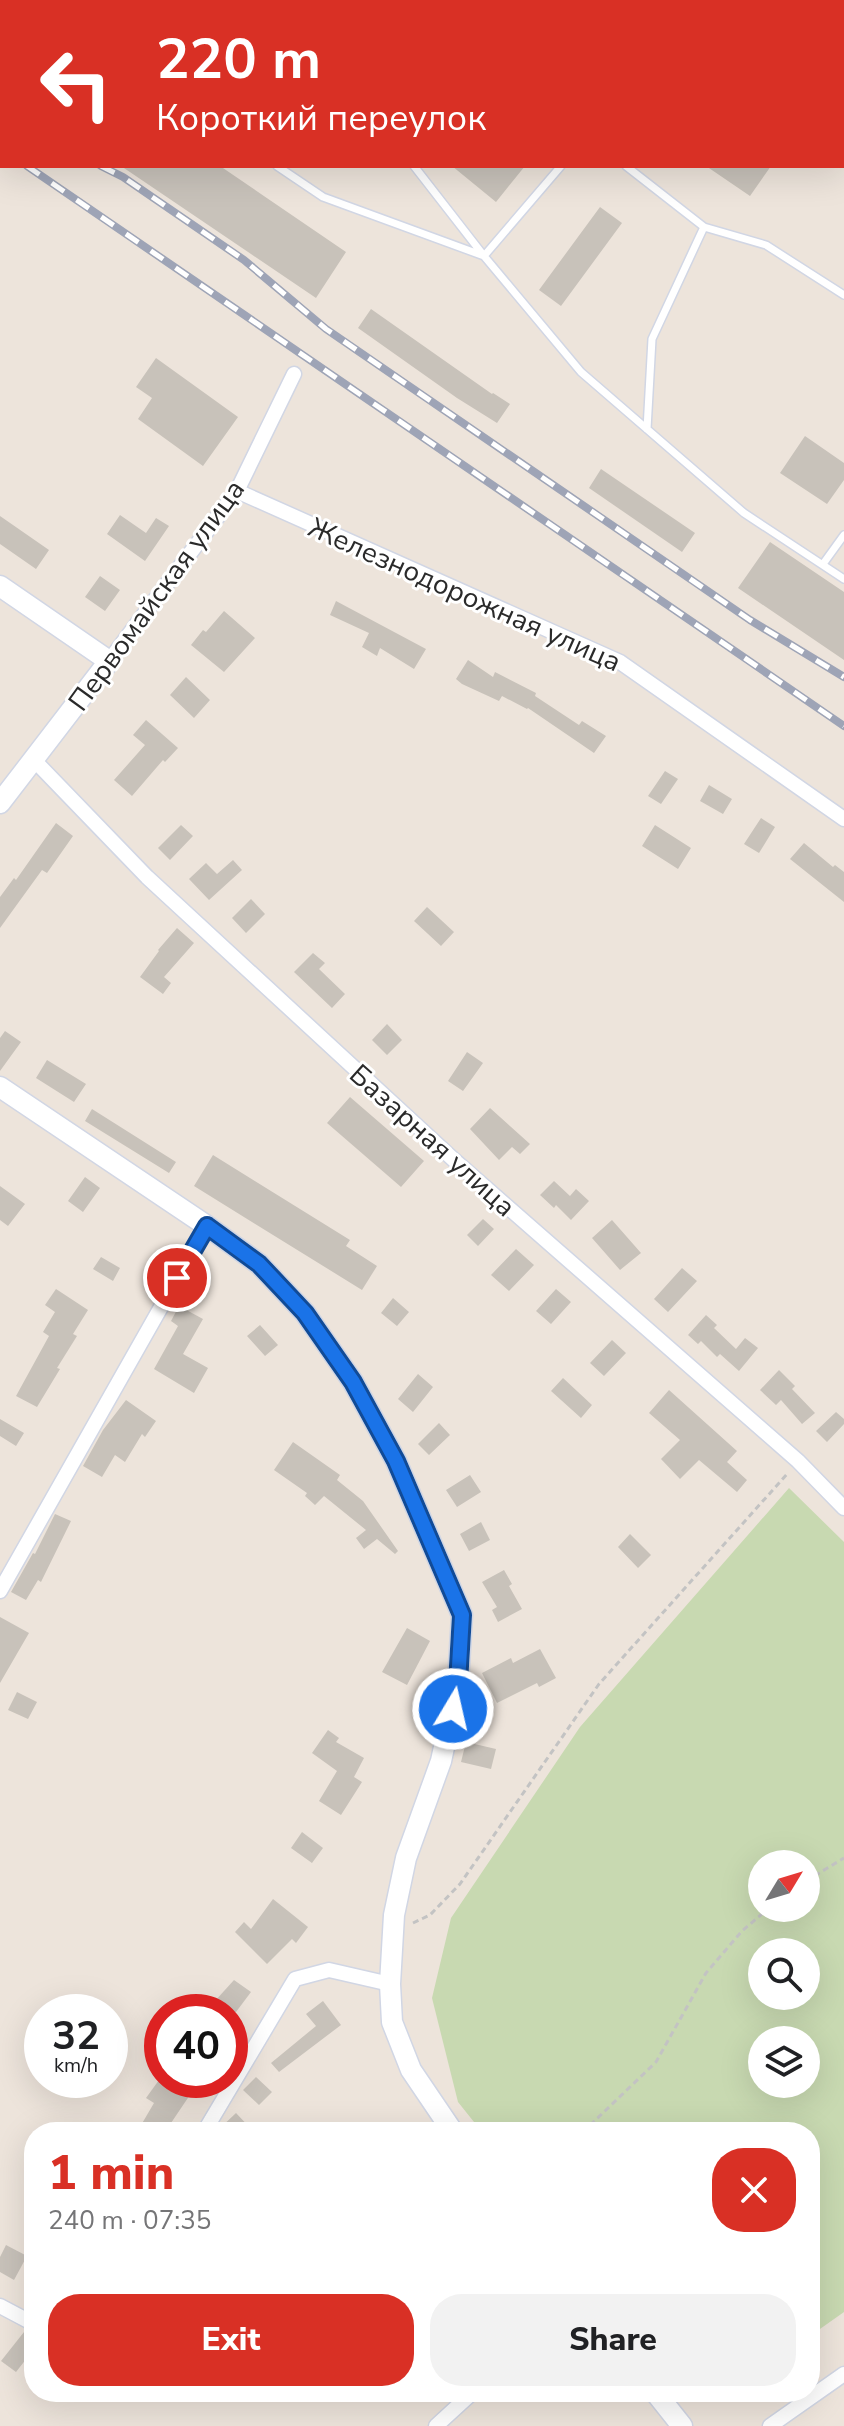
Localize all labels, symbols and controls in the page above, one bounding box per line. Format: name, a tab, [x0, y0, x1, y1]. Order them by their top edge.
text: 220 m	[156, 21, 321, 98]
icon: left	[24, 32, 128, 136]
text: Короткий переулок	[156, 94, 486, 143]
street label: Первомайская улица	[60, 472, 254, 719]
street label: Железнодорожная улица	[302, 509, 627, 681]
street label: Базарная улица	[341, 1056, 523, 1225]
pin	[143, 1244, 211, 1312]
icon: arrive	[155, 1256, 199, 1300]
position arrow	[411, 1667, 495, 1751]
north arrow	[748, 1850, 820, 1922]
map controls	[748, 1850, 820, 2098]
button: search	[748, 1938, 820, 2010]
speed limit sign: 40	[144, 1994, 248, 2098]
text: 32	[52, 2009, 100, 2063]
button: layers	[748, 2026, 820, 2098]
text: km/h	[54, 2052, 98, 2079]
text: 1 min	[48, 2140, 174, 2206]
button: close	[712, 2148, 796, 2232]
text: 240 m · 07:35	[48, 2203, 211, 2238]
button: Exit	[48, 2294, 414, 2386]
button: Share	[430, 2294, 796, 2386]

